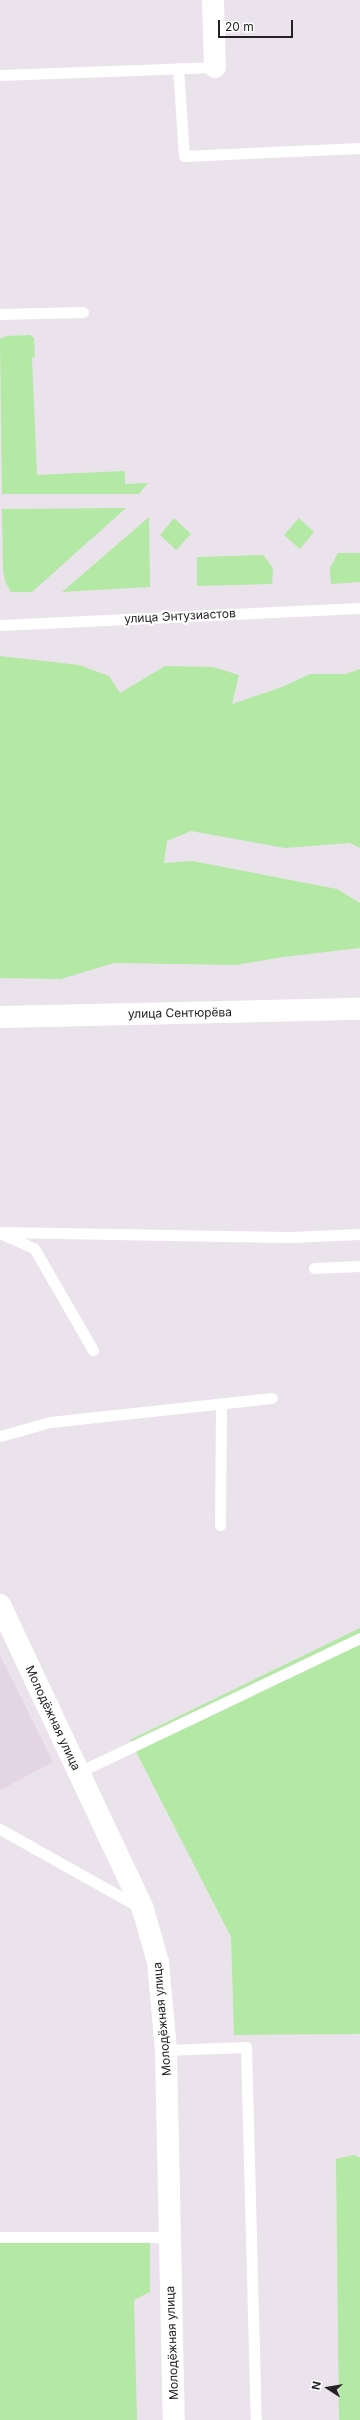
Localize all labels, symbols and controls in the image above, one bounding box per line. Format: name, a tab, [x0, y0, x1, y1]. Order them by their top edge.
scale bar	[220, 12, 295, 38]
text: 20 m	[225, 19, 254, 34]
street label: улица Энтузиастов	[124, 606, 236, 626]
street label: улица Сентюрёва	[128, 1005, 232, 1021]
street label: Молодёжная улица	[22, 1663, 84, 1773]
street label: Молодёжная улица	[150, 1962, 174, 2076]
street label: Молодёжная улица	[163, 2286, 181, 2400]
north arrow	[308, 2368, 348, 2408]
text: N	[309, 2380, 324, 2391]

